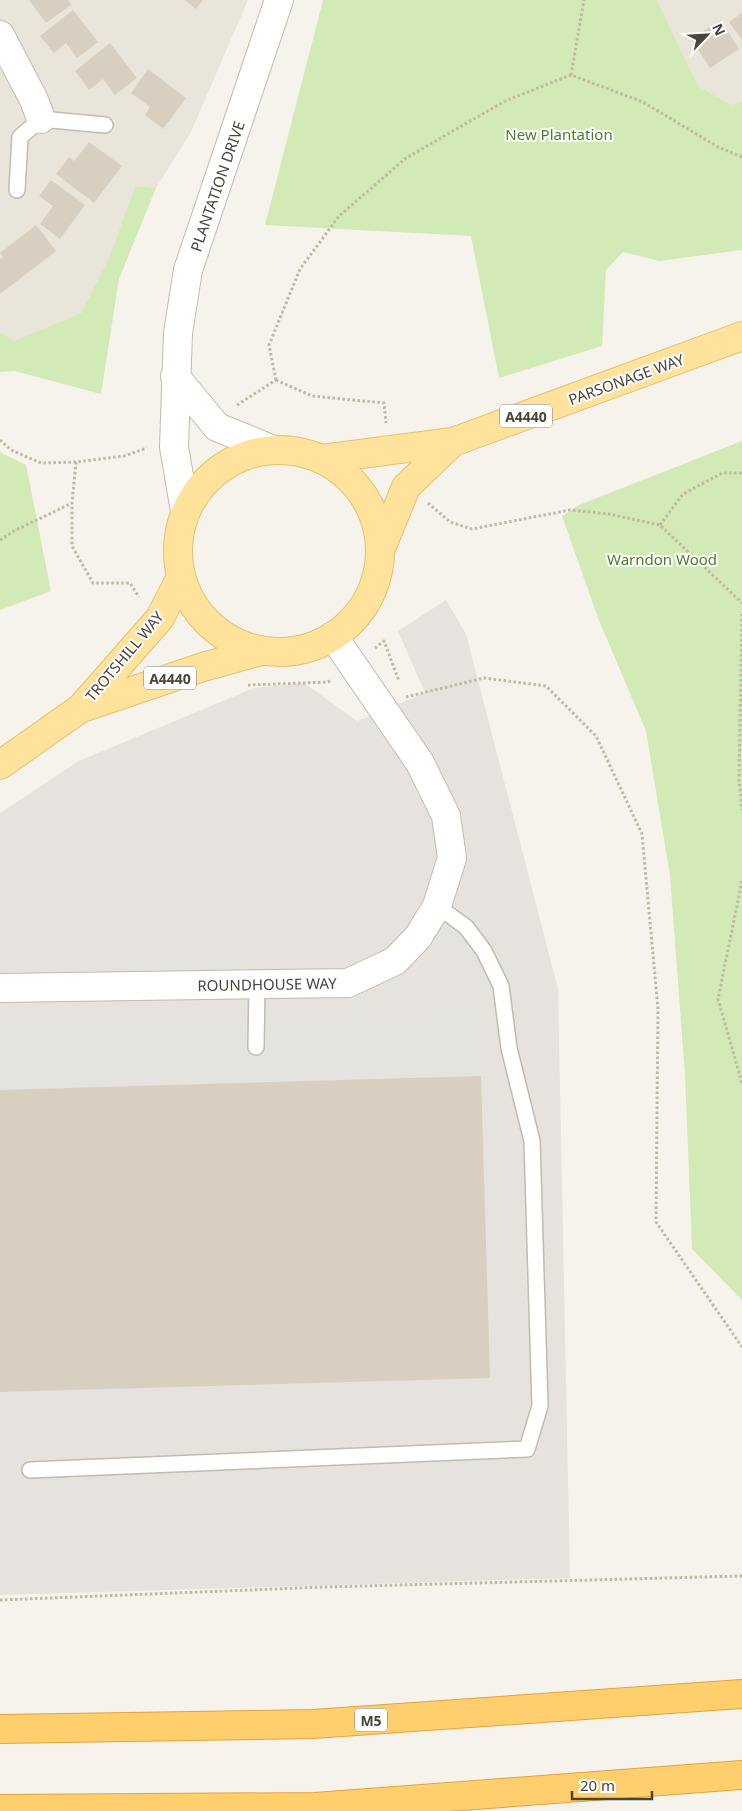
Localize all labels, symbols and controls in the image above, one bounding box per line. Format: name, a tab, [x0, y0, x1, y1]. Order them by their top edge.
north arrow	[682, 10, 732, 60]
text: N	[708, 20, 730, 38]
street label: PLANTATION DRIVE	[185, 118, 249, 254]
park label: New Plantation	[505, 124, 613, 144]
street label: PARSONAGE WAY	[565, 349, 687, 409]
road number: A4440	[500, 404, 552, 428]
park label: Warndon Wood	[607, 549, 717, 569]
street label: TROTSHILL WAY	[80, 606, 168, 705]
road number: A4440	[144, 666, 196, 690]
street label: ROUNDHOUSE WAY	[197, 973, 337, 995]
road number: M5	[355, 1708, 387, 1732]
scale bar	[572, 1768, 652, 1800]
text: 20 m	[580, 1775, 615, 1795]

